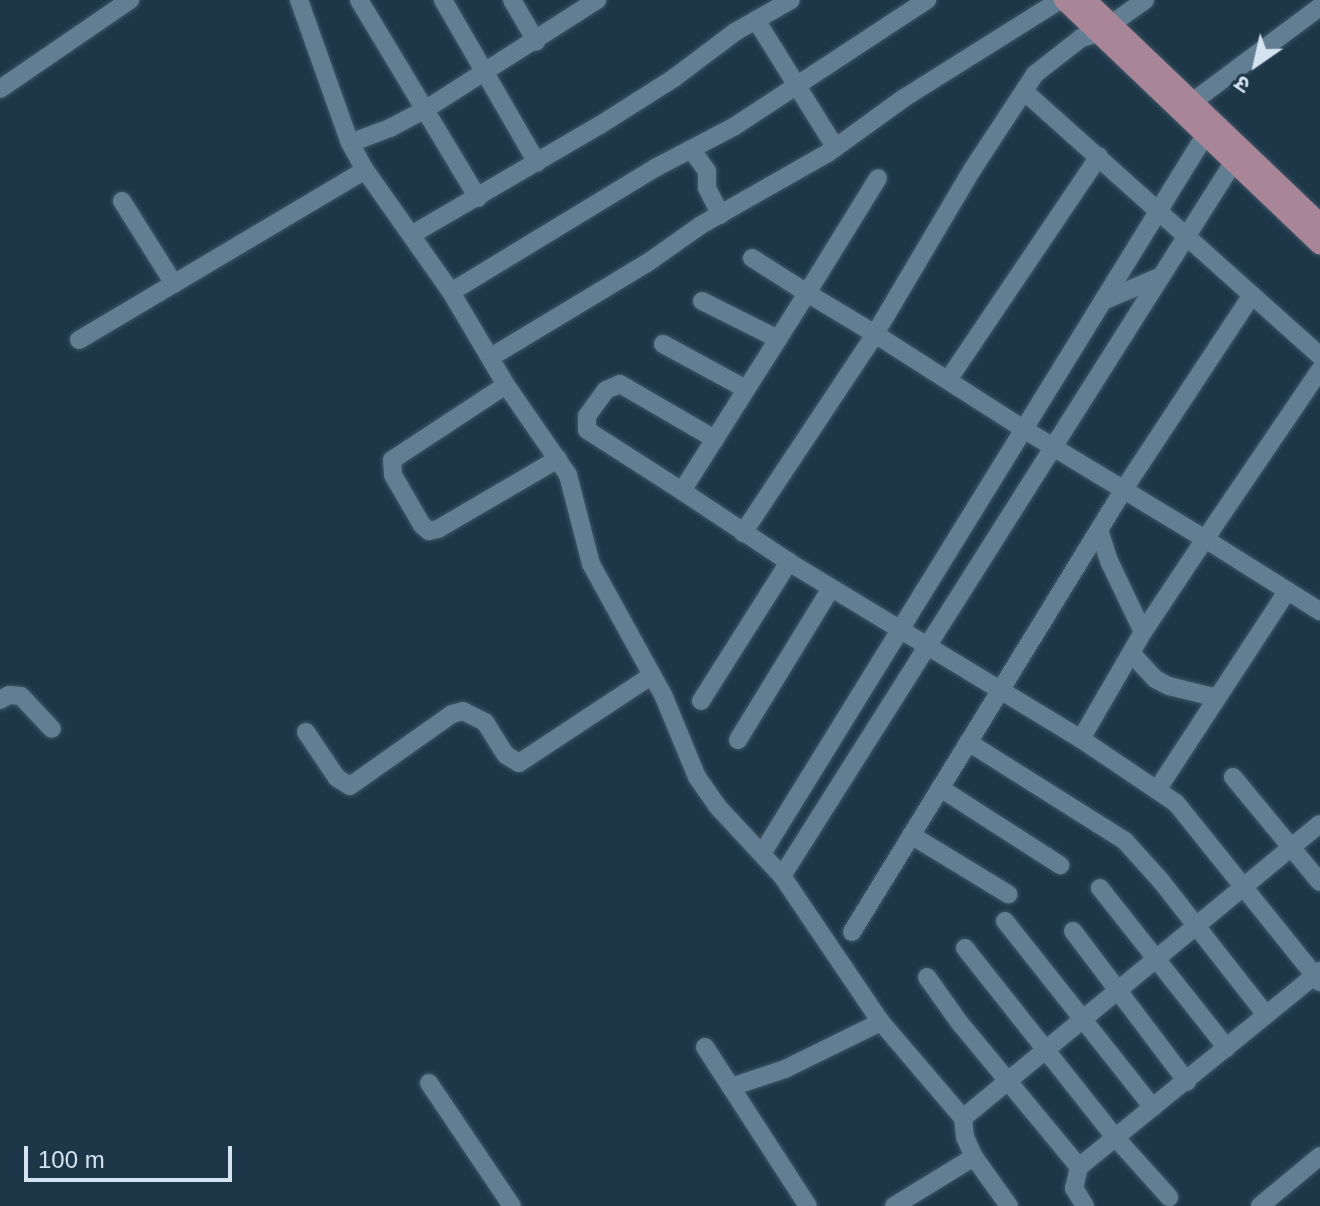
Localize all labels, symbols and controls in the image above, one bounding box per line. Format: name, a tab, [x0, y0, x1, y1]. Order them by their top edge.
north arrow	[1216, 24, 1296, 104]
text: उ	[1230, 70, 1255, 98]
scale bar	[28, 1130, 236, 1180]
text: 100 m	[38, 1146, 105, 1173]

